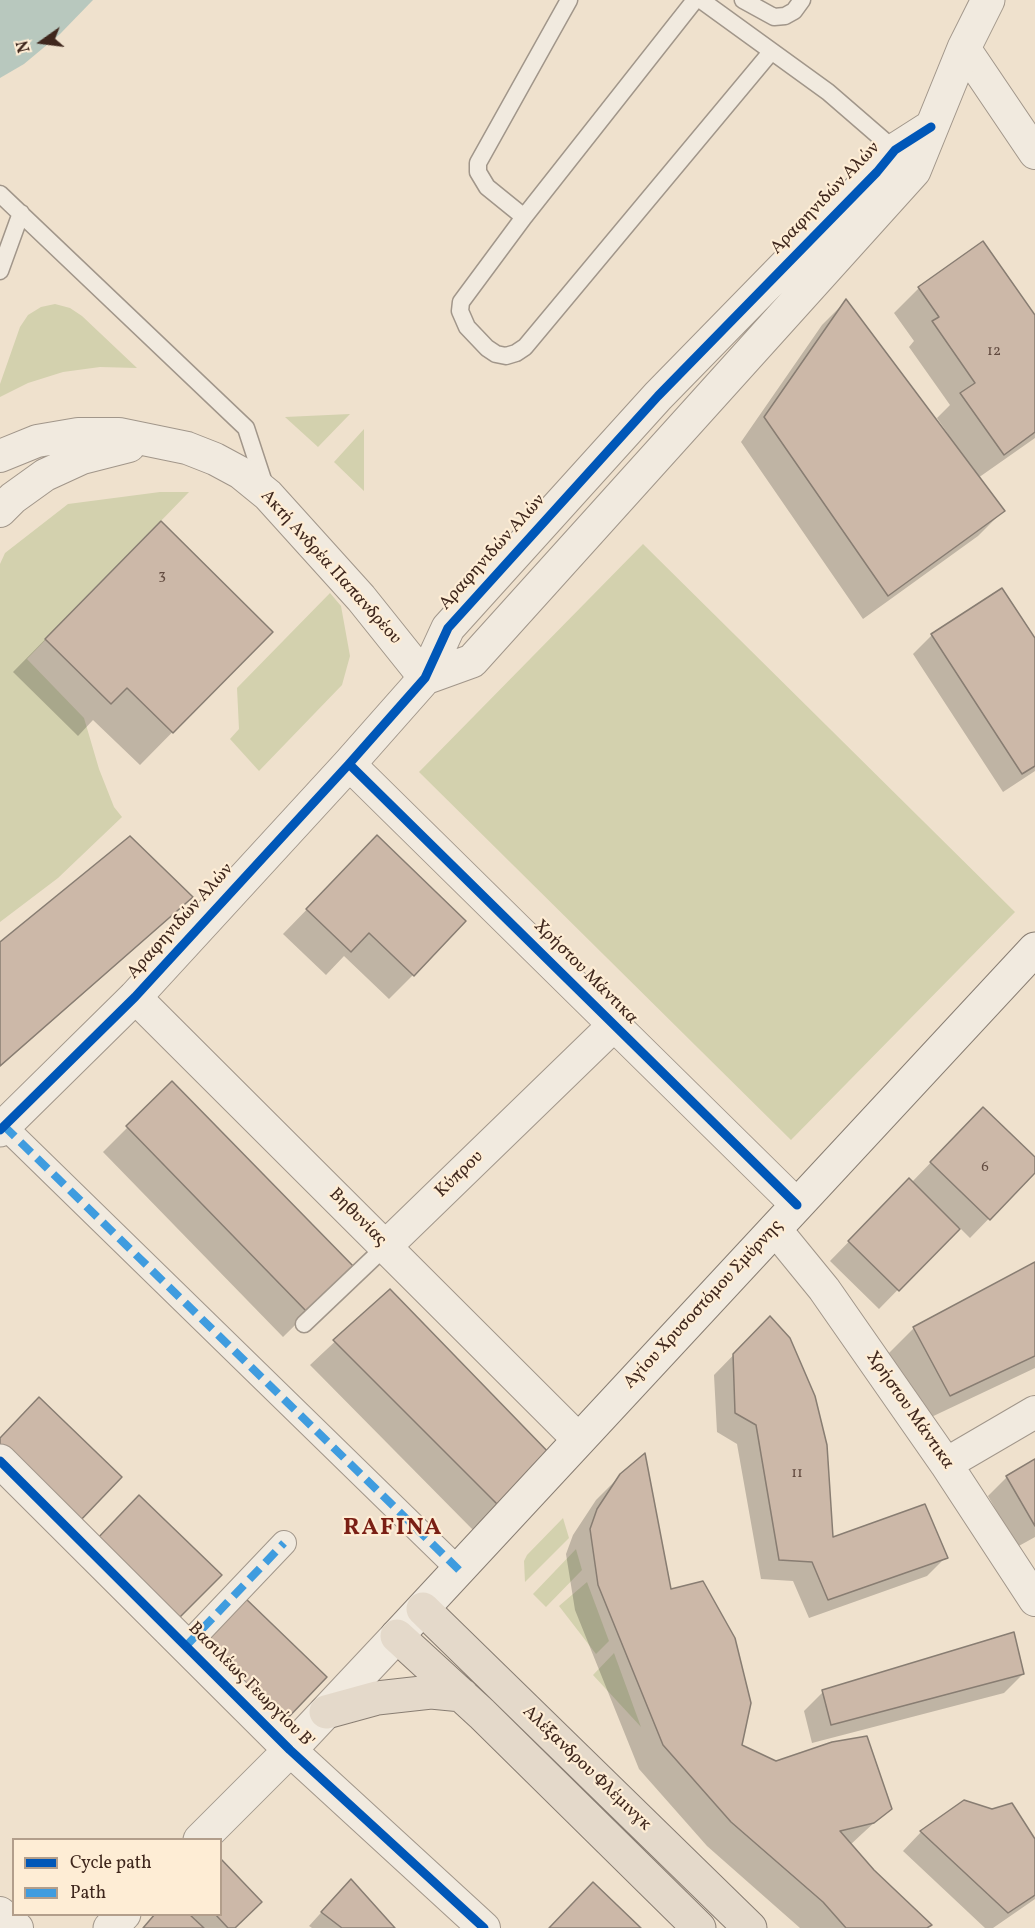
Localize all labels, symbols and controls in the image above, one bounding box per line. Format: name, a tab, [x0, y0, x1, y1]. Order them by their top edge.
north arrow	[12, 12, 72, 72]
text: N	[12, 38, 37, 55]
street label: Αραφηνιδών Αλών	[767, 138, 885, 260]
house number: 12	[987, 343, 1001, 361]
street label: Ακτή Ανδρέα Παπανδρέου	[255, 486, 405, 650]
street label: Αραφηνιδών Αλών	[435, 491, 551, 615]
house number: 3	[158, 567, 166, 585]
street label: Αραφηνιδών Αλών	[123, 860, 239, 984]
street label: Χρήστου Μάντικα	[528, 916, 642, 1030]
street label: Κύπρου	[431, 1147, 489, 1203]
house number: 6	[981, 1159, 989, 1177]
street label: Βηθυνίας	[323, 1184, 391, 1252]
street label: Αγίου Χρυσοστόμου Σμύρνης	[620, 1216, 788, 1394]
street label: Χρήστου Μάντικα	[860, 1348, 958, 1474]
house number: 11	[791, 1465, 803, 1483]
district label: RAFINA	[343, 1516, 443, 1544]
street label: Βασιλέως Γεωργίου Β'	[183, 1619, 317, 1753]
street label: Αλέξανδρου Φλέμινγκ	[517, 1702, 655, 1836]
legend	[12, 1838, 222, 1916]
text: Cycle path	[70, 1851, 152, 1876]
text: Path	[70, 1881, 106, 1906]

